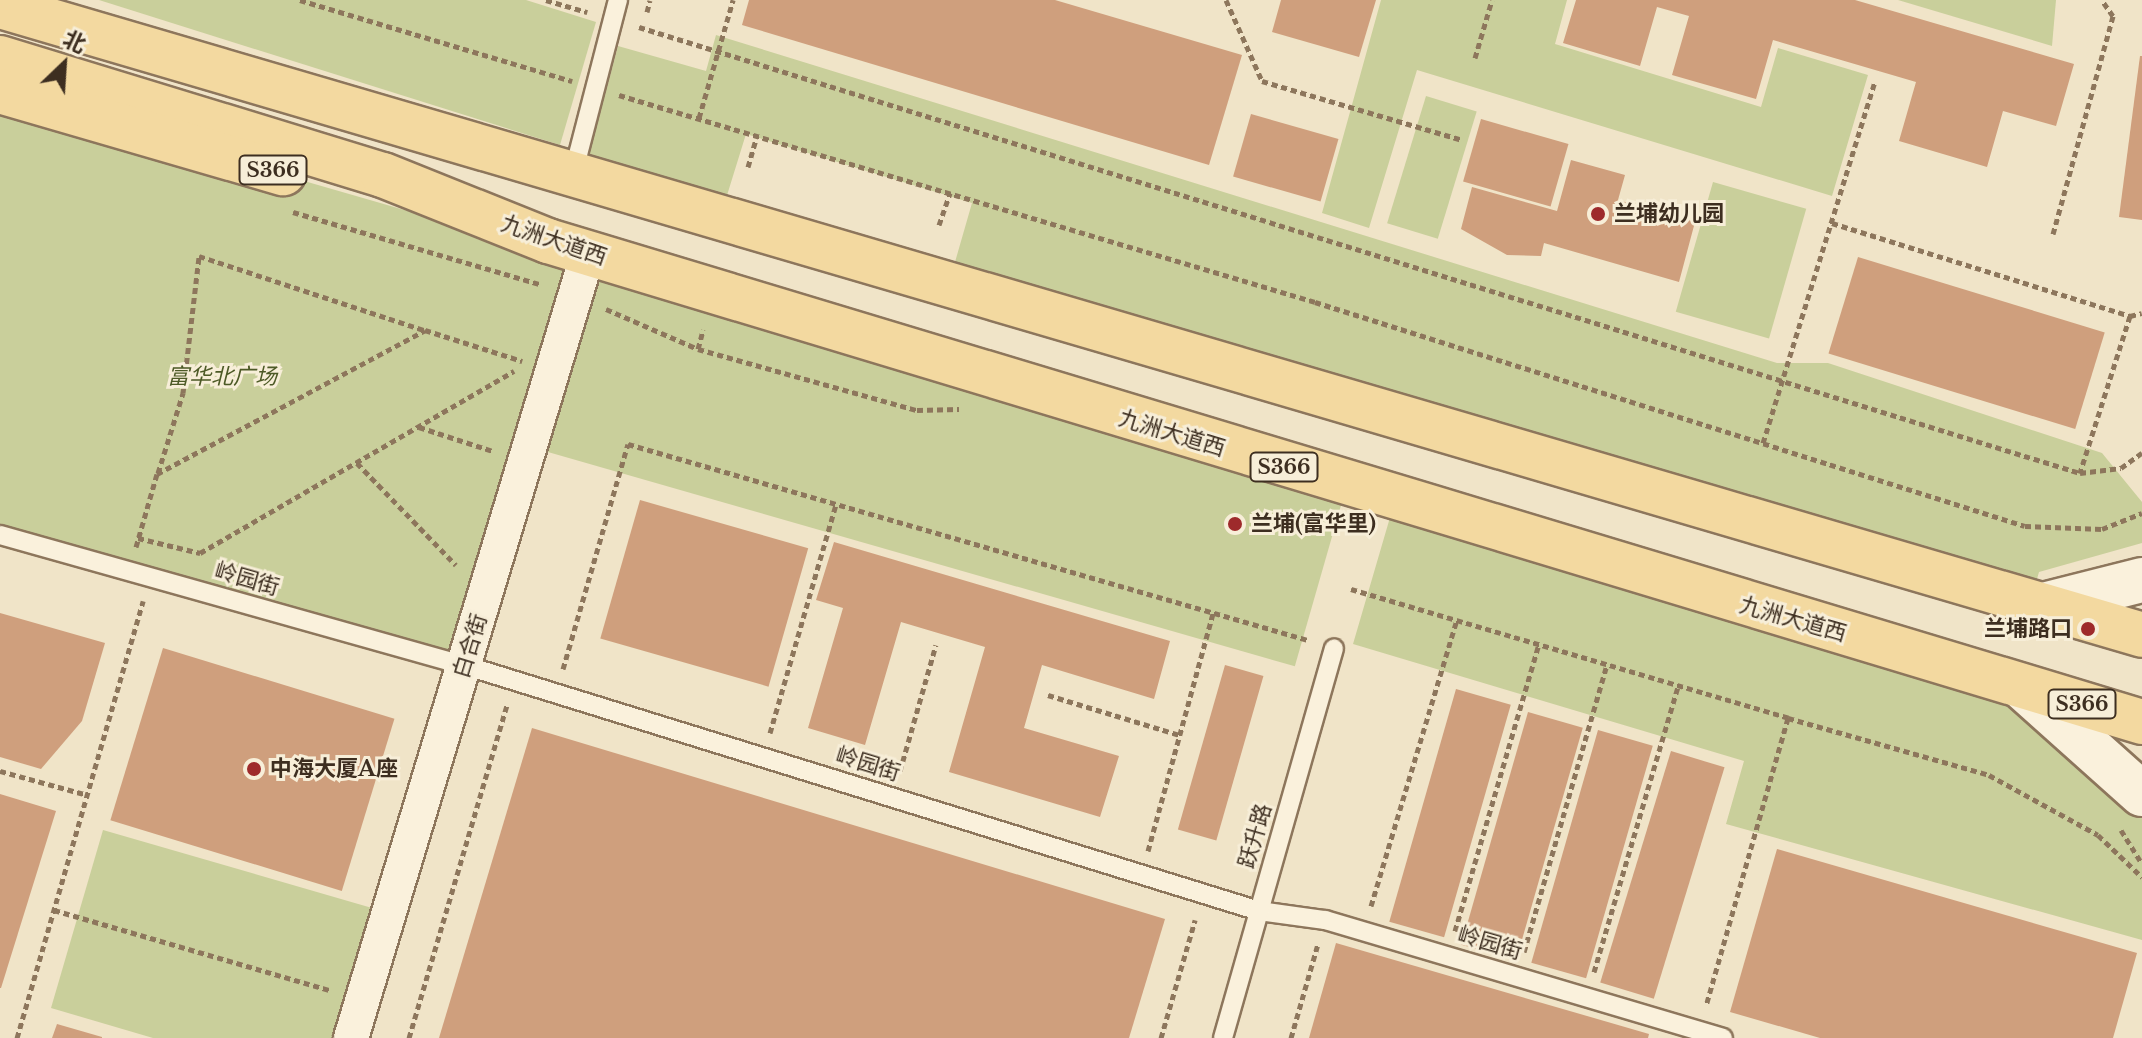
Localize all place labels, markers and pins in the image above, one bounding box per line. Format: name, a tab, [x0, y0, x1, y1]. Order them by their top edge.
place label: 兰埔幼儿园	[1614, 201, 1724, 227]
marker: 兰埔幼儿园	[1589, 205, 1607, 223]
place label: 兰埔(富华里)	[1251, 511, 1376, 537]
marker: 兰埔(富华里)	[1226, 515, 1244, 533]
place label: 兰埔路口	[1984, 616, 2072, 642]
marker: 兰埔路口	[2079, 620, 2097, 638]
place label: 中海大厦A座	[270, 756, 398, 782]
marker: 中海大厦A座	[245, 760, 263, 778]

